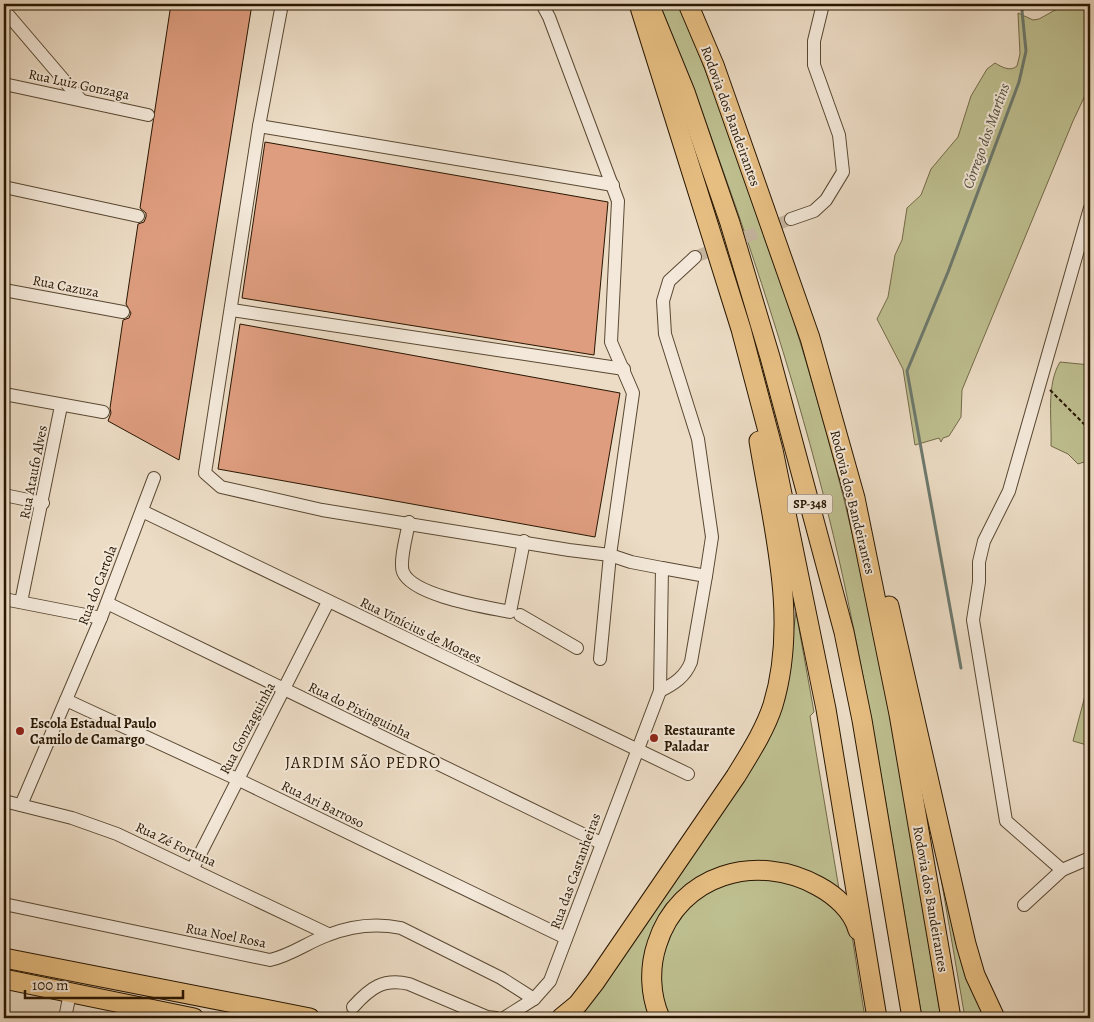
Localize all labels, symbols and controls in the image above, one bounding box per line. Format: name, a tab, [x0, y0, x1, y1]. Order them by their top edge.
street label: Rodovia dos Bandeirantes	[696, 43, 765, 189]
street label: Rua Luiz Gonzaga	[27, 65, 132, 105]
water label: Córrego dos Martins	[958, 80, 1014, 192]
street label: Rua Cazuza	[31, 271, 101, 302]
street label: Rua Ataufo Alves	[15, 424, 52, 521]
street label: Rodovia dos Bandeirantes	[825, 428, 880, 576]
road number: SP-348	[788, 494, 832, 514]
street label: Rua do Cartola	[73, 542, 122, 628]
street label: Rua Vinícius de Moraes	[357, 593, 485, 668]
street label: Rua do Pixinguinha	[305, 677, 415, 744]
street label: Rua Gonzaguinha	[215, 678, 280, 778]
place label: Escola Estadual Paulo Camilo de Camargo	[30, 714, 157, 749]
place label: Restaurante Paladar	[664, 721, 736, 756]
marker: Escola Estadual Paulo Camilo de Camargo	[14, 725, 26, 737]
marker: Restaurante Paladar	[648, 732, 660, 744]
district label: JARDIM SÃO PEDRO	[285, 752, 441, 774]
street label: Rua Ari Barroso	[278, 776, 367, 833]
street label: Rua das Castanheiras	[546, 810, 605, 932]
street label: Rua Zé Fortuna	[132, 817, 220, 872]
street label: Rodovia dos Bandeirantes	[908, 825, 953, 974]
street label: Rua Noel Rosa	[184, 918, 268, 953]
scale bar	[25, 967, 182, 999]
text: 100 m	[32, 975, 69, 995]

